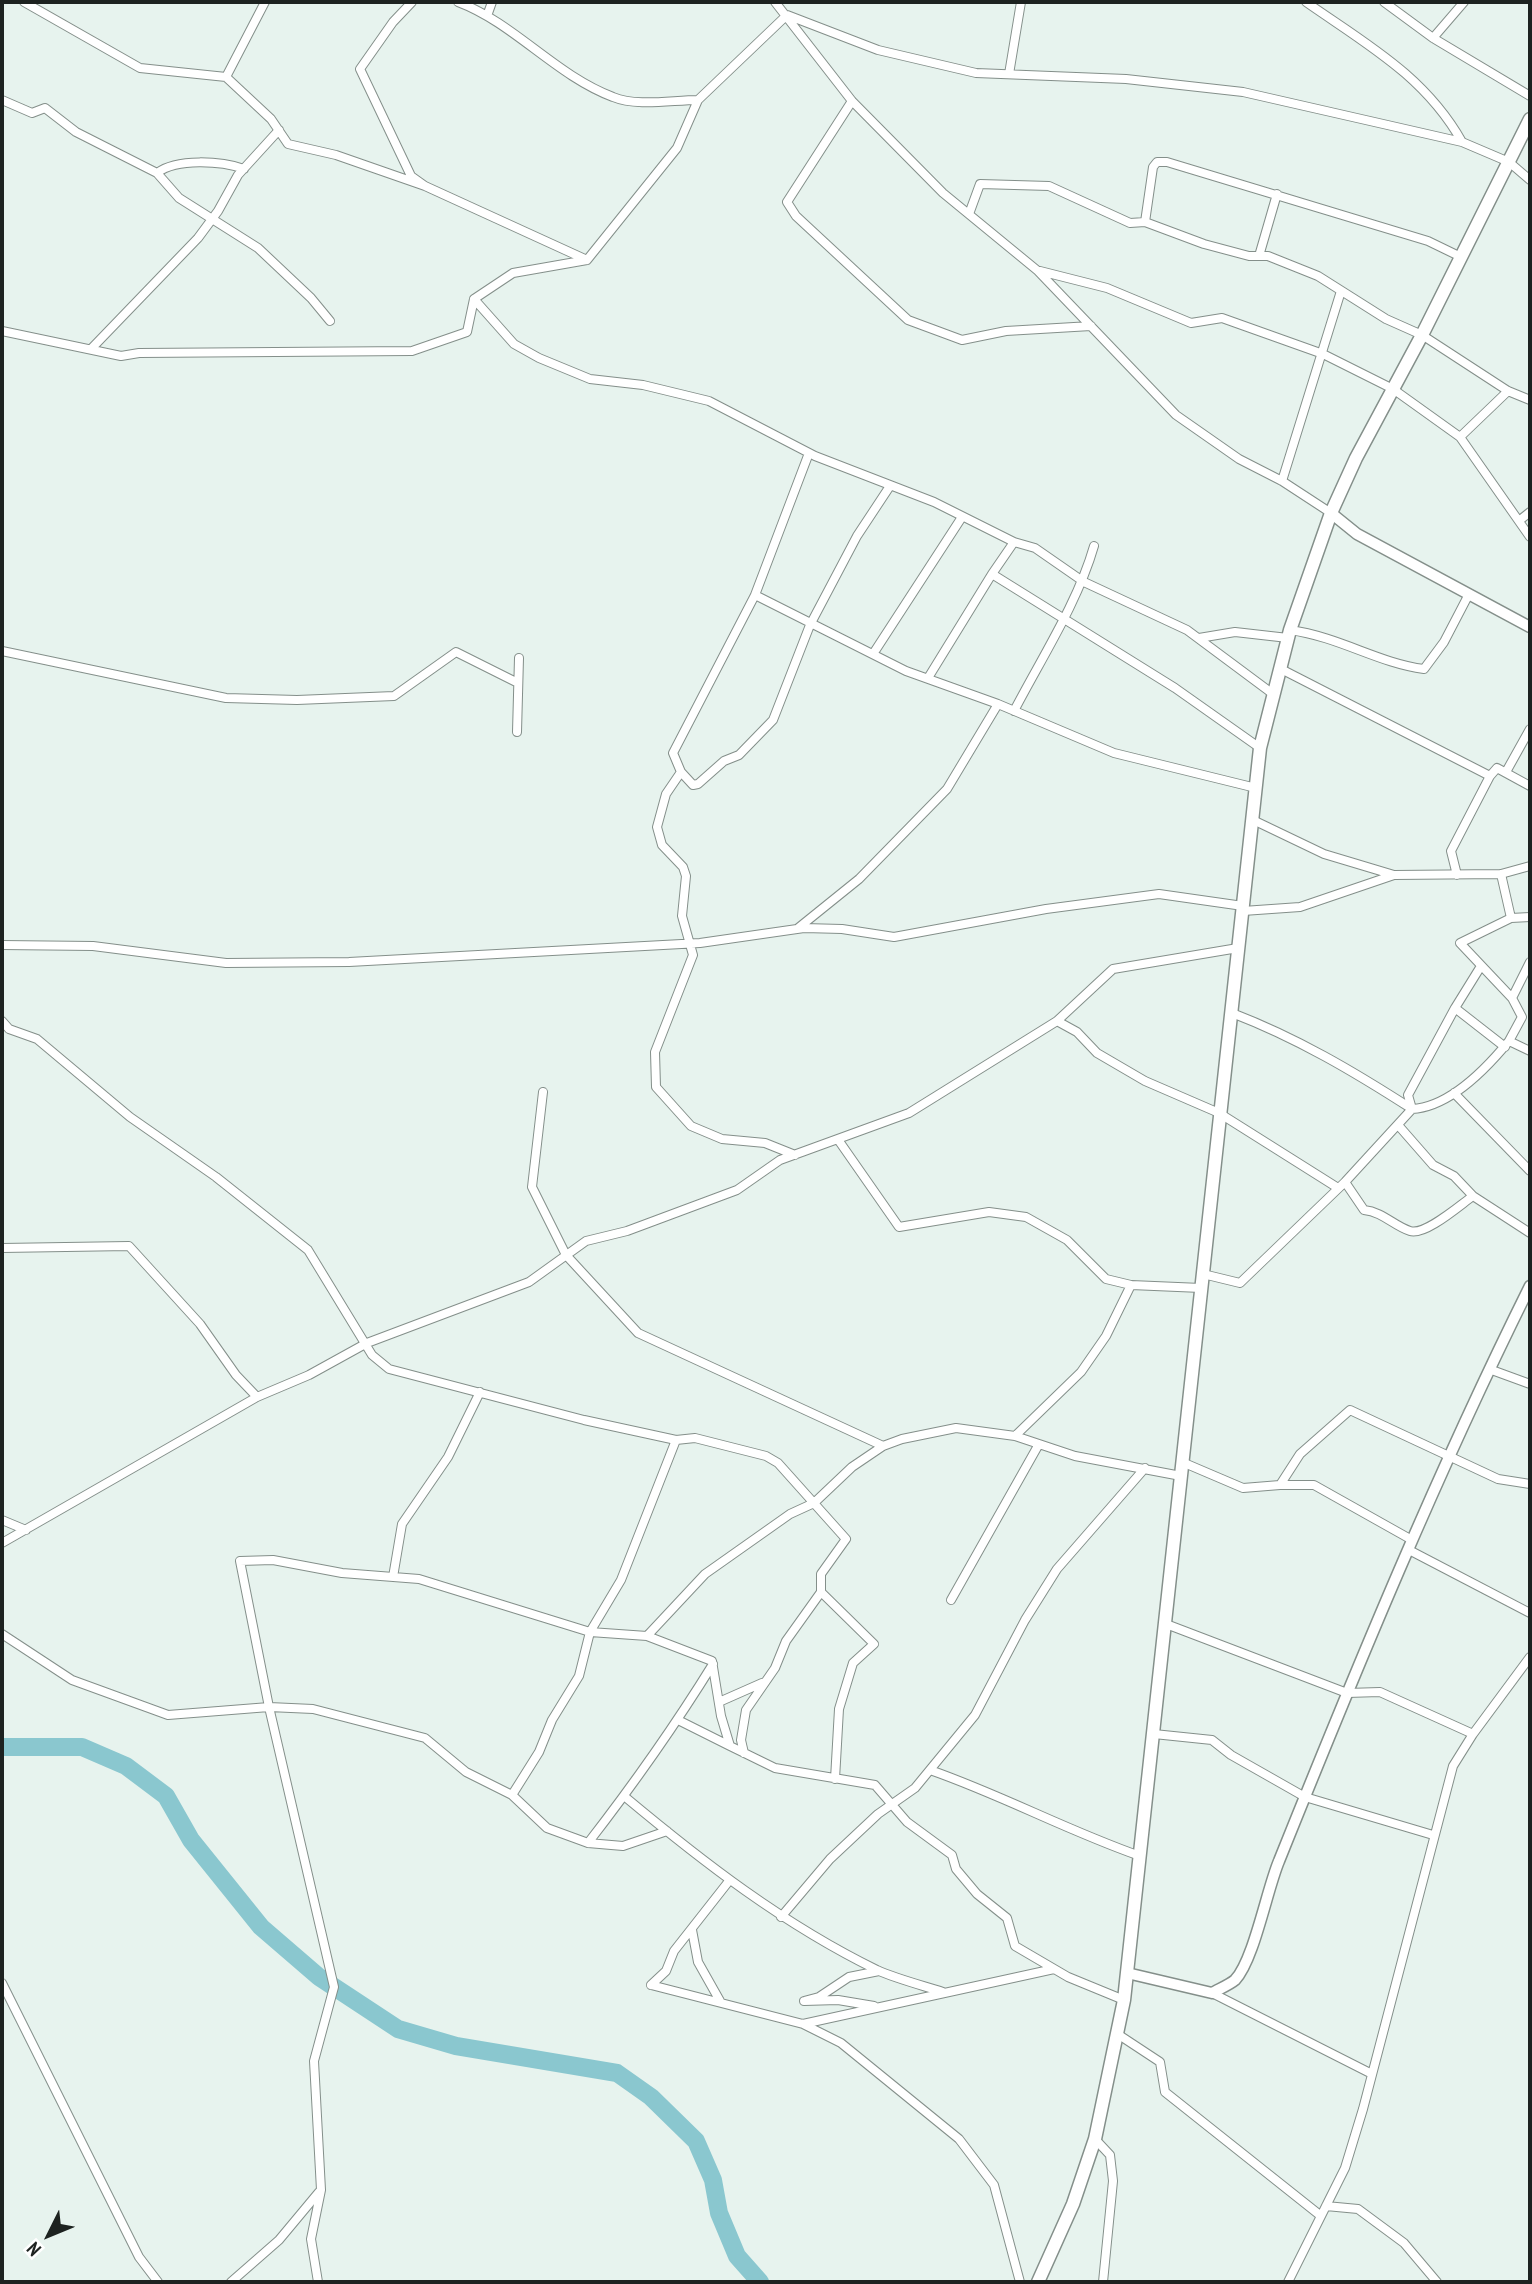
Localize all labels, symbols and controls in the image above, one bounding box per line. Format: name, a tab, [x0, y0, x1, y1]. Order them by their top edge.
north arrow	[14, 2200, 84, 2270]
text: N	[21, 2237, 46, 2261]

